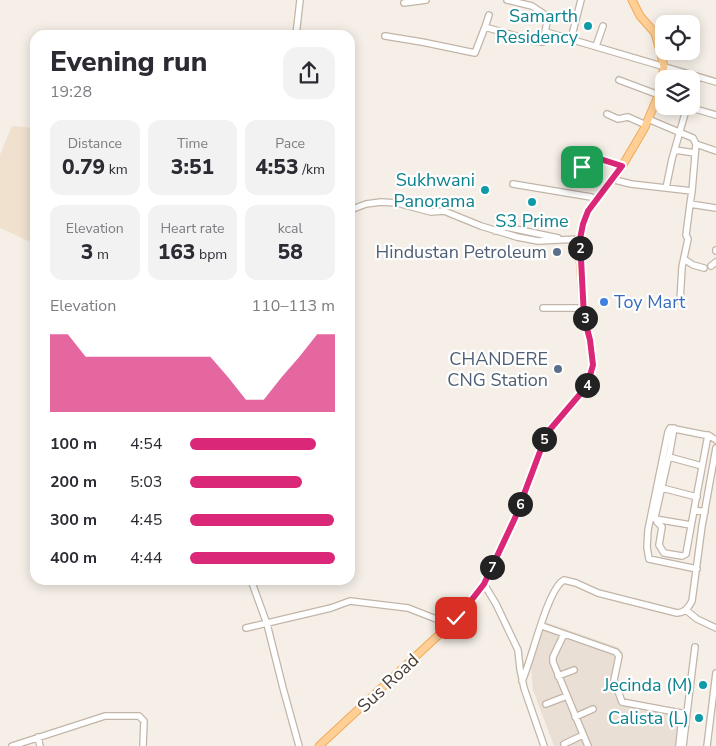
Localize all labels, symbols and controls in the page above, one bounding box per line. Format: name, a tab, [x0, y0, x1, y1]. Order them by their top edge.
place label: Samarth Residency	[496, 4, 579, 49]
map controls	[655, 15, 700, 115]
button: locate	[655, 15, 700, 60]
marker: Samarth Residency	[582, 20, 594, 32]
text: Evening run	[50, 43, 207, 81]
button: share	[283, 47, 335, 99]
button: layers	[655, 70, 700, 115]
text: 19:28	[50, 81, 92, 103]
text: Distance	[68, 134, 122, 153]
text: Time	[177, 134, 208, 153]
text: Pace	[275, 134, 305, 153]
pin	[561, 146, 603, 188]
text: 0.79	[62, 153, 105, 181]
text: 3:51	[171, 153, 214, 181]
text: 4:53	[255, 153, 299, 181]
icon: arrive	[568, 153, 596, 181]
text: km	[105, 160, 128, 179]
text: /km	[299, 160, 325, 179]
place label: Sukhwani Panorama	[393, 168, 475, 213]
marker: Sukhwani Panorama	[479, 184, 491, 196]
marker: S3 Prime	[526, 196, 538, 208]
place label: S3 Prime	[495, 209, 569, 233]
text: Elevation	[66, 219, 124, 238]
text: Heart rate	[160, 219, 225, 238]
text: kcal	[278, 219, 303, 238]
pin: 2	[568, 236, 592, 260]
text: 3	[81, 238, 93, 266]
text: 163	[158, 238, 195, 266]
text: 58	[278, 238, 303, 266]
text: 2	[576, 239, 585, 258]
place label: Hindustan Petroleum	[376, 240, 547, 264]
text: m	[93, 245, 109, 264]
text: bpm	[195, 245, 227, 264]
marker: Hindustan Petroleum	[551, 246, 563, 258]
place label: Toy Mart	[614, 290, 686, 314]
text: Elevation	[50, 295, 116, 317]
text: 110–113 m	[252, 295, 335, 317]
marker: Toy Mart	[598, 296, 610, 308]
pin: 3	[572, 306, 598, 330]
text: 3	[581, 309, 590, 328]
place label: CHANDERE CNG Station	[447, 347, 548, 392]
marker: CHANDERE CNG Station	[552, 363, 564, 375]
pin: 4	[574, 372, 600, 398]
text: 4	[583, 376, 592, 395]
pin: 5	[532, 426, 556, 452]
text: 5	[540, 430, 549, 449]
text: 100 m	[50, 433, 97, 455]
text: 4:54	[130, 433, 162, 455]
text: 200 m	[50, 471, 97, 493]
text: 5:03	[130, 471, 162, 493]
pin: 6	[508, 492, 532, 516]
text: 6	[516, 495, 525, 514]
text: 300 m	[50, 509, 97, 531]
text: 4:45	[130, 509, 162, 531]
text: 400 m	[50, 547, 97, 569]
text: 4:44	[130, 547, 162, 569]
pin: 7	[480, 554, 504, 580]
text: 7	[488, 558, 497, 577]
pin	[435, 597, 477, 639]
icon: check	[442, 604, 470, 632]
street label: Sus Road	[352, 648, 424, 718]
place label: Jecinda (M)	[602, 673, 693, 697]
marker: Jecinda (M)	[697, 679, 709, 691]
place label: Calista (L)	[608, 706, 689, 730]
marker: Calista (L)	[693, 712, 705, 724]

